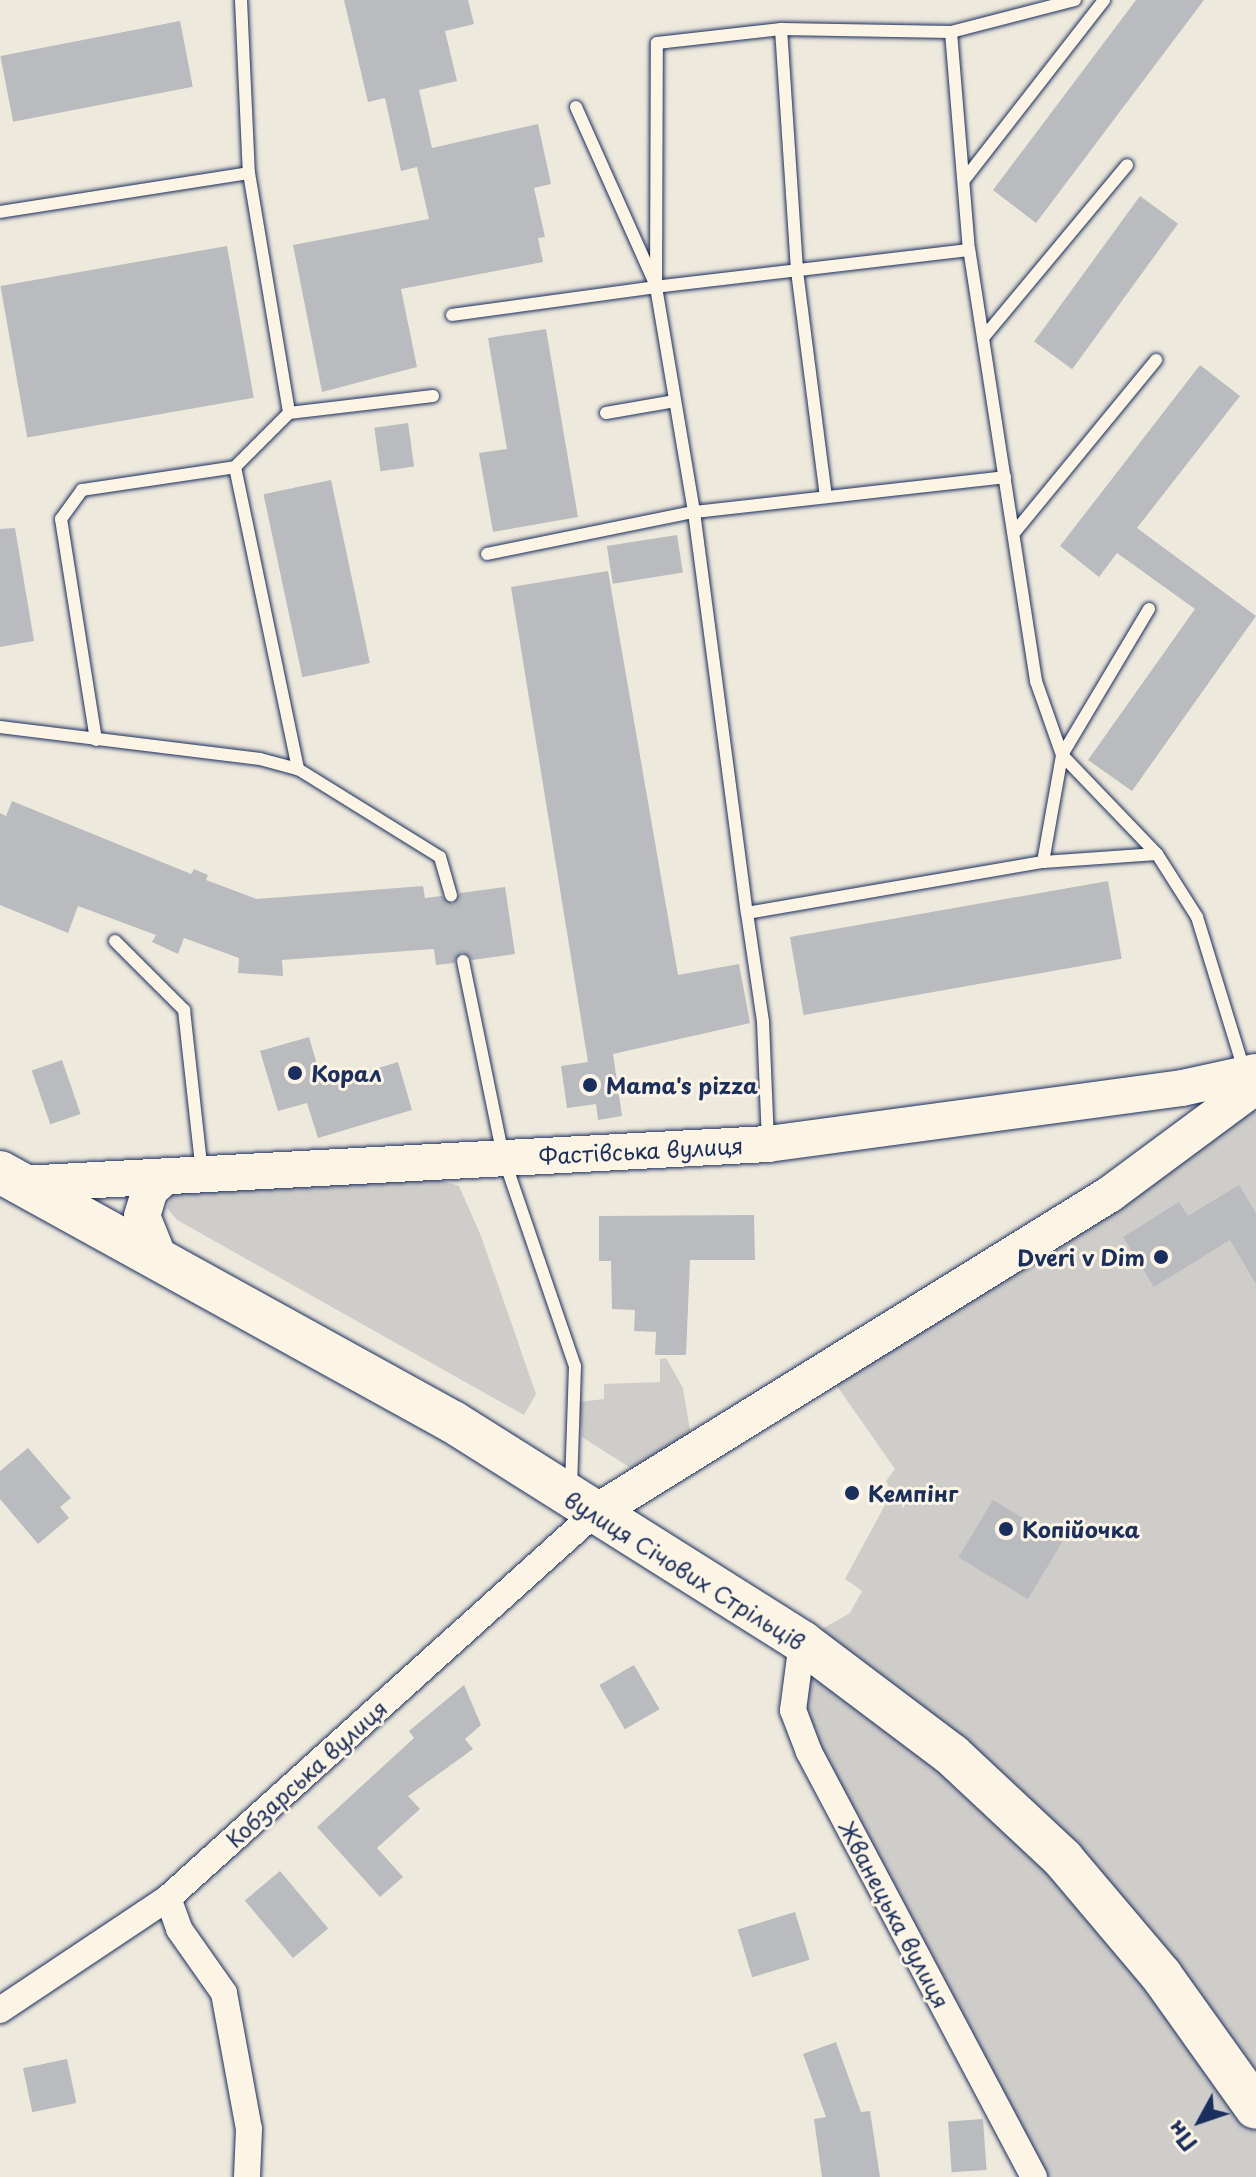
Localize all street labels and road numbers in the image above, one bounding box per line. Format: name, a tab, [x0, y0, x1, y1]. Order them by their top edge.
street label: Фастівська вулиця	[538, 1131, 744, 1169]
street label: вулиця Січових Стрільців	[560, 1485, 810, 1655]
street label: Кобзарська вулиця	[220, 1694, 392, 1852]
street label: Жванецька вулиця	[834, 1815, 956, 2013]

